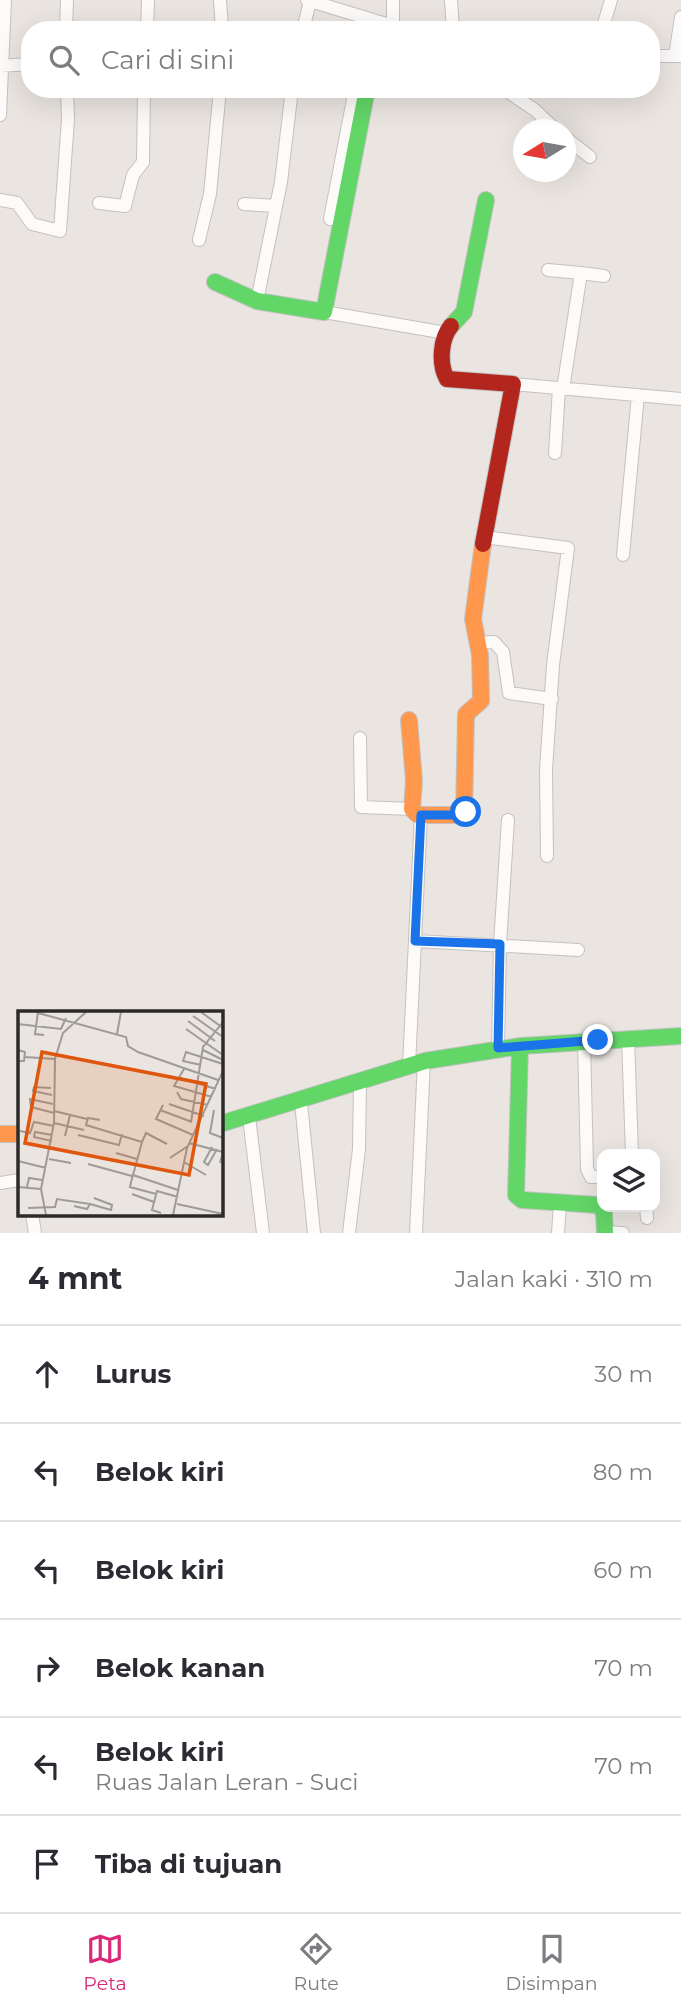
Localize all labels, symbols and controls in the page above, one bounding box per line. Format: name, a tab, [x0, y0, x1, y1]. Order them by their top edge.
search box	[21, 21, 660, 98]
icon: search	[45, 41, 83, 79]
text: Cari di sini	[101, 44, 234, 76]
north arrow	[513, 119, 576, 182]
route start	[450, 796, 481, 827]
inset map	[18, 1011, 222, 1216]
route end	[582, 1024, 613, 1055]
map controls	[597, 1149, 660, 1212]
button: layers	[597, 1149, 660, 1212]
text: 4 mnt	[28, 1260, 122, 1297]
text: Jalan kaki · 310 m	[455, 1265, 653, 1293]
icon: ahead	[28, 1355, 66, 1393]
text: Lurus	[95, 1358, 171, 1390]
text: 30 m	[594, 1360, 653, 1388]
icon: left	[28, 1453, 66, 1491]
text: Belok kiri	[95, 1456, 224, 1488]
text: 80 m	[593, 1458, 653, 1486]
icon: left	[28, 1551, 66, 1589]
text: Belok kiri	[95, 1554, 224, 1586]
text: 60 m	[593, 1556, 653, 1584]
icon: right	[28, 1649, 66, 1687]
text: Belok kanan	[95, 1652, 265, 1684]
text: 70 m	[594, 1654, 653, 1682]
text: Belok kiri	[95, 1736, 224, 1768]
icon: left	[28, 1747, 66, 1785]
text: 70 m	[594, 1752, 653, 1780]
text: Ruas Jalan Leran - Suci	[95, 1768, 358, 1796]
icon: arrive	[28, 1845, 66, 1883]
text: Tiba di tujuan	[95, 1848, 282, 1880]
tab: Peta	[83, 1930, 127, 1995]
tab: Rute	[293, 1930, 339, 1995]
tab: Disimpan	[505, 1930, 598, 1995]

